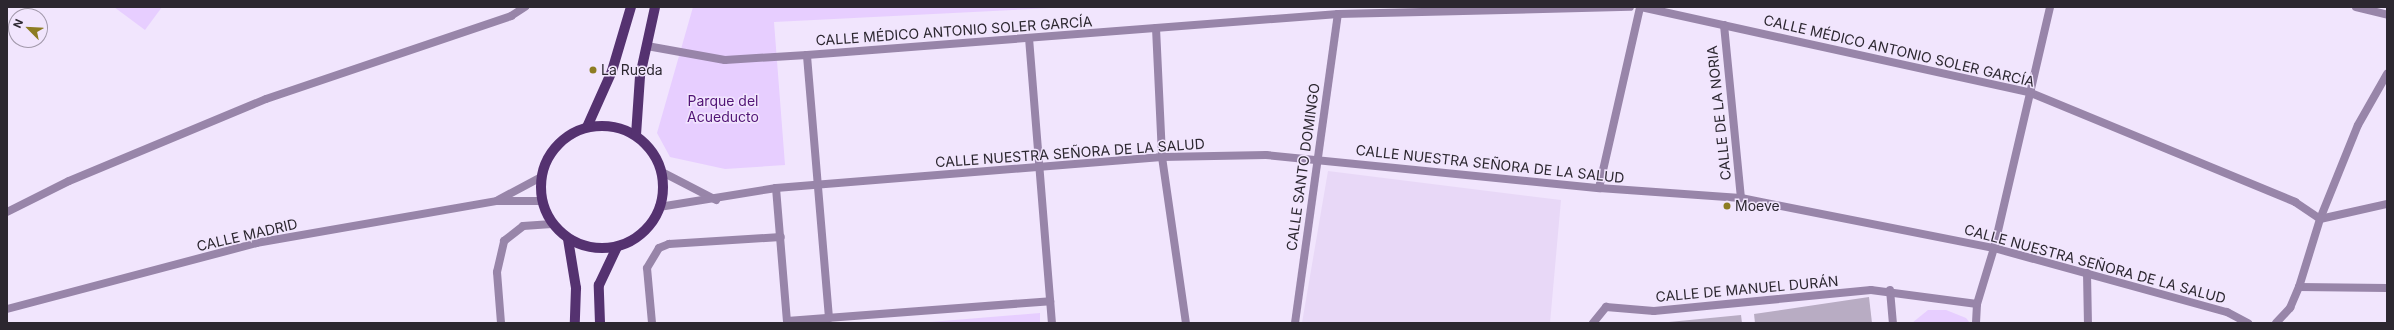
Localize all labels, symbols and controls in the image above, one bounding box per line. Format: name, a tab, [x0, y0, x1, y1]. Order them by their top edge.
north arrow	[8, 8, 48, 48]
street label: CALLE MÉDICO ANTONIO SOLER GARCÍA	[1762, 12, 2036, 90]
street label: CALLE MÉDICO ANTONIO SOLER GARCÍA	[815, 13, 1093, 49]
text: N	[10, 17, 26, 30]
street label: CALLE DE LA NORIA	[1704, 45, 1734, 181]
place label: La Rueda	[601, 62, 663, 78]
marker: La Rueda	[588, 65, 598, 75]
street label: CALLE SANTO DOMINGO	[1283, 82, 1323, 252]
park label: Parque del Acueducto	[687, 93, 759, 126]
street label: CALLE NUESTRA SEÑORA DE LA SALUD	[935, 135, 1205, 171]
street label: CALLE NUESTRA SEÑORA DE LA SALUD	[1355, 142, 1625, 186]
place label: Moeve	[1735, 198, 1780, 214]
marker: Moeve	[1722, 201, 1732, 211]
street label: CALLE MADRID	[195, 215, 299, 255]
street label: CALLE NUESTRA SEÑORA DE LA SALUD	[1962, 221, 2228, 307]
street label: CALLE DE MANUEL DURÁN	[1655, 273, 1839, 305]

